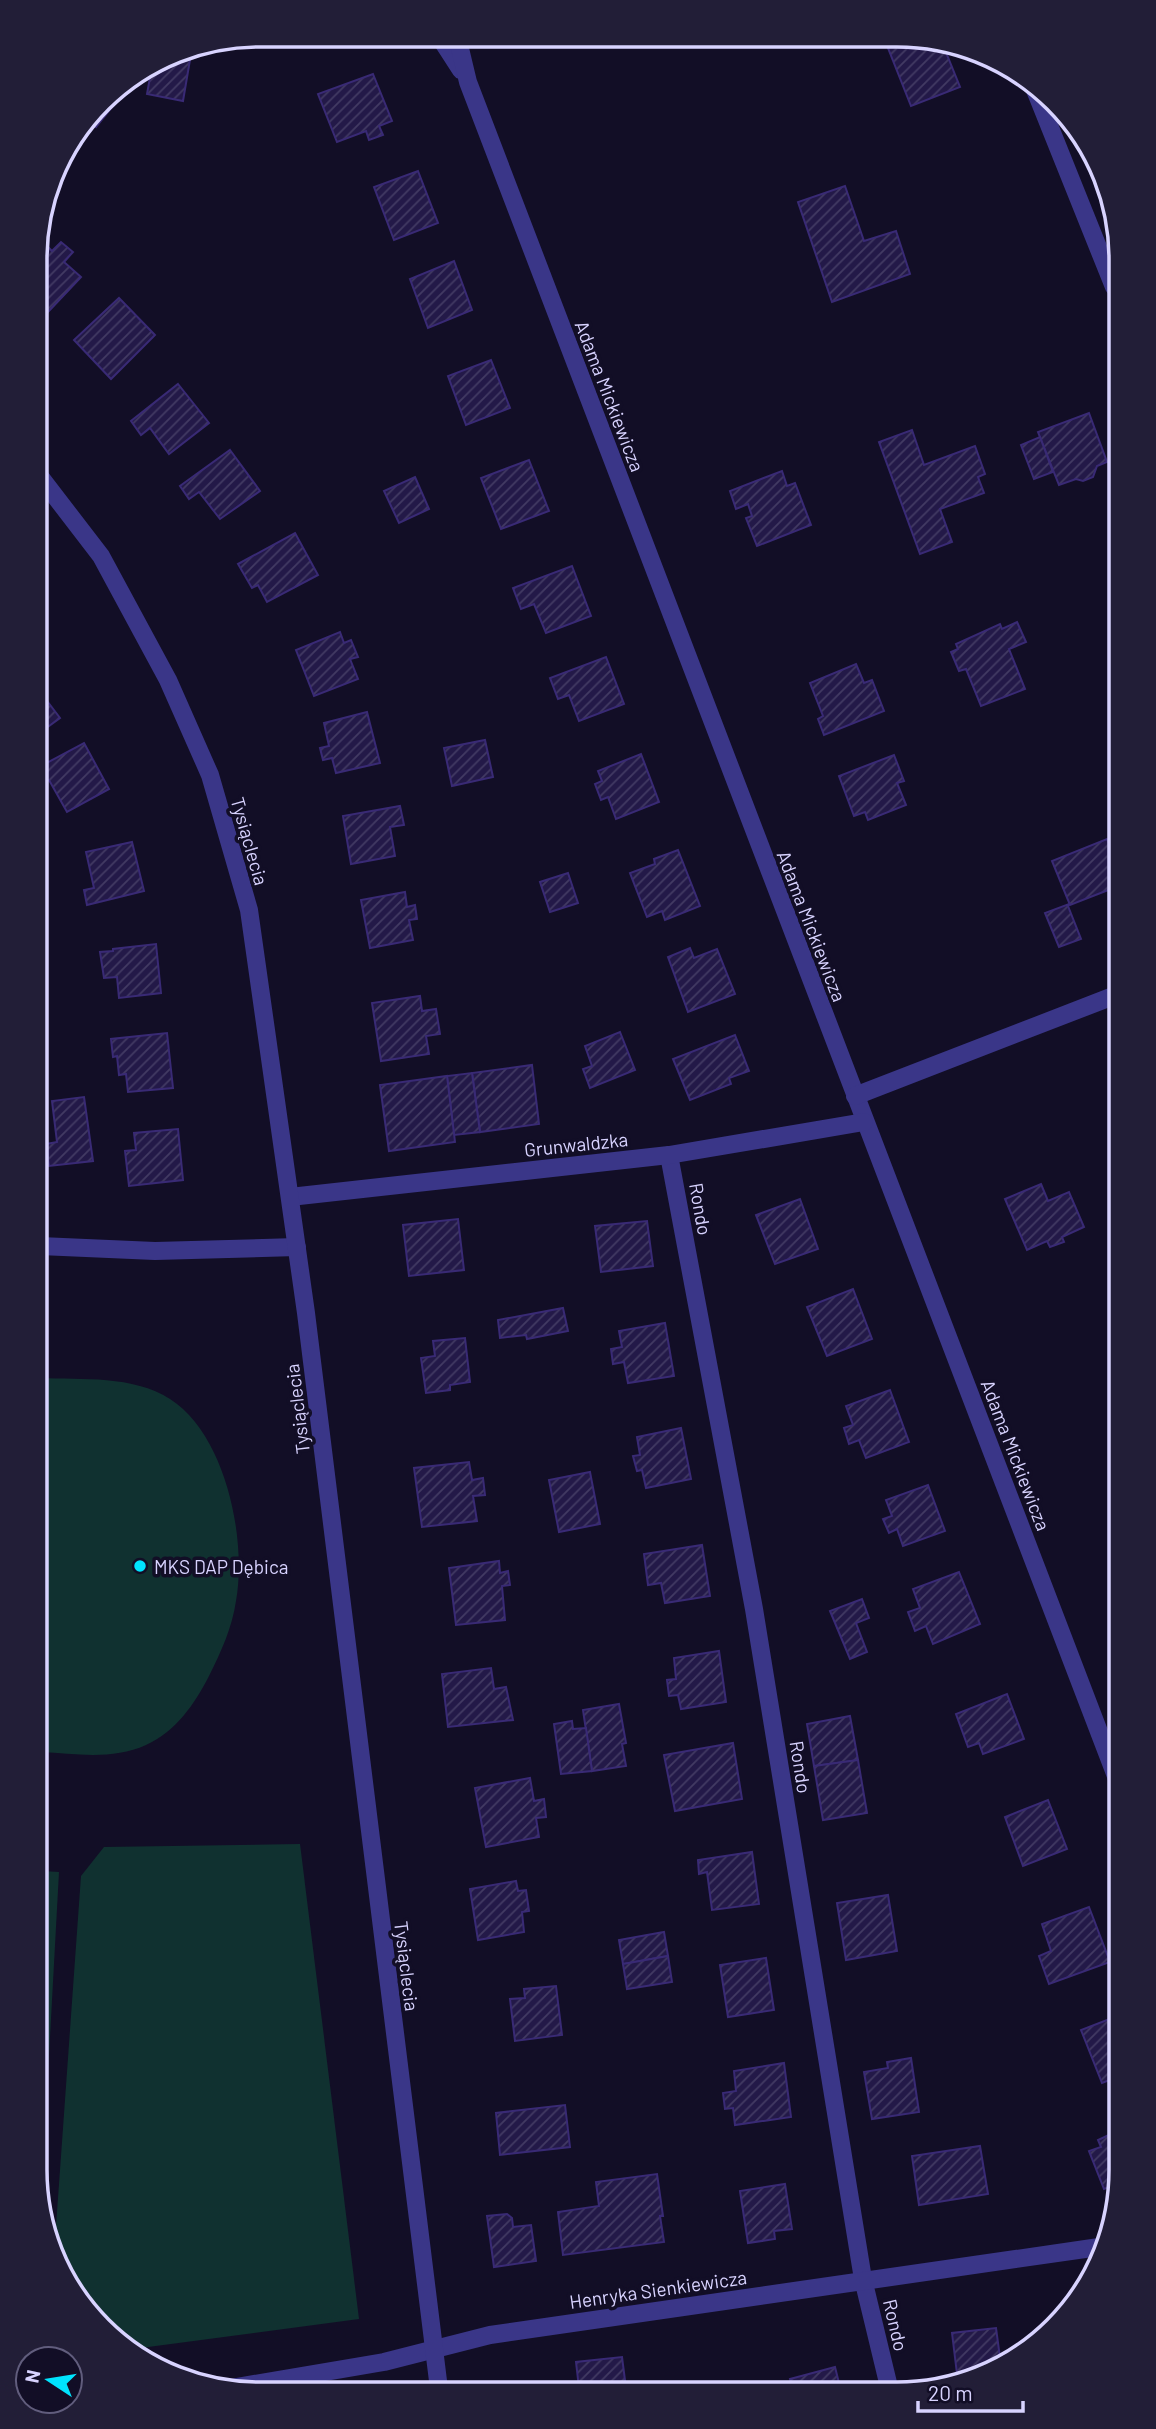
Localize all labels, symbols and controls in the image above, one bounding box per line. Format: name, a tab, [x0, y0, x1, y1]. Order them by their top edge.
street label: Adama Mickiewicza	[571, 317, 649, 475]
street label: Tysiąclecia	[226, 794, 274, 888]
street label: Adama Mickiewicza	[773, 847, 851, 1005]
street label: Grunwaldzka	[523, 1127, 629, 1161]
street label: Rondo	[685, 1181, 717, 1237]
street label: Tysiąclecia	[280, 1363, 314, 1455]
street label: Adama Mickiewicza	[977, 1376, 1055, 1534]
place label: MKS DAP Dębica	[154, 1555, 288, 1578]
marker: MKS DAP Dębica	[132, 1558, 148, 1574]
street label: Rondo	[786, 1739, 816, 1795]
street label: Tysiąclecia	[390, 1920, 424, 2012]
street label: Henryka Sienkiewicza	[568, 2265, 748, 2313]
street label: Rondo	[879, 2297, 913, 2353]
north arrow	[14, 2345, 84, 2415]
text: N	[19, 2368, 44, 2385]
scale bar	[918, 2370, 1023, 2414]
text: 20 m	[928, 2380, 973, 2405]

